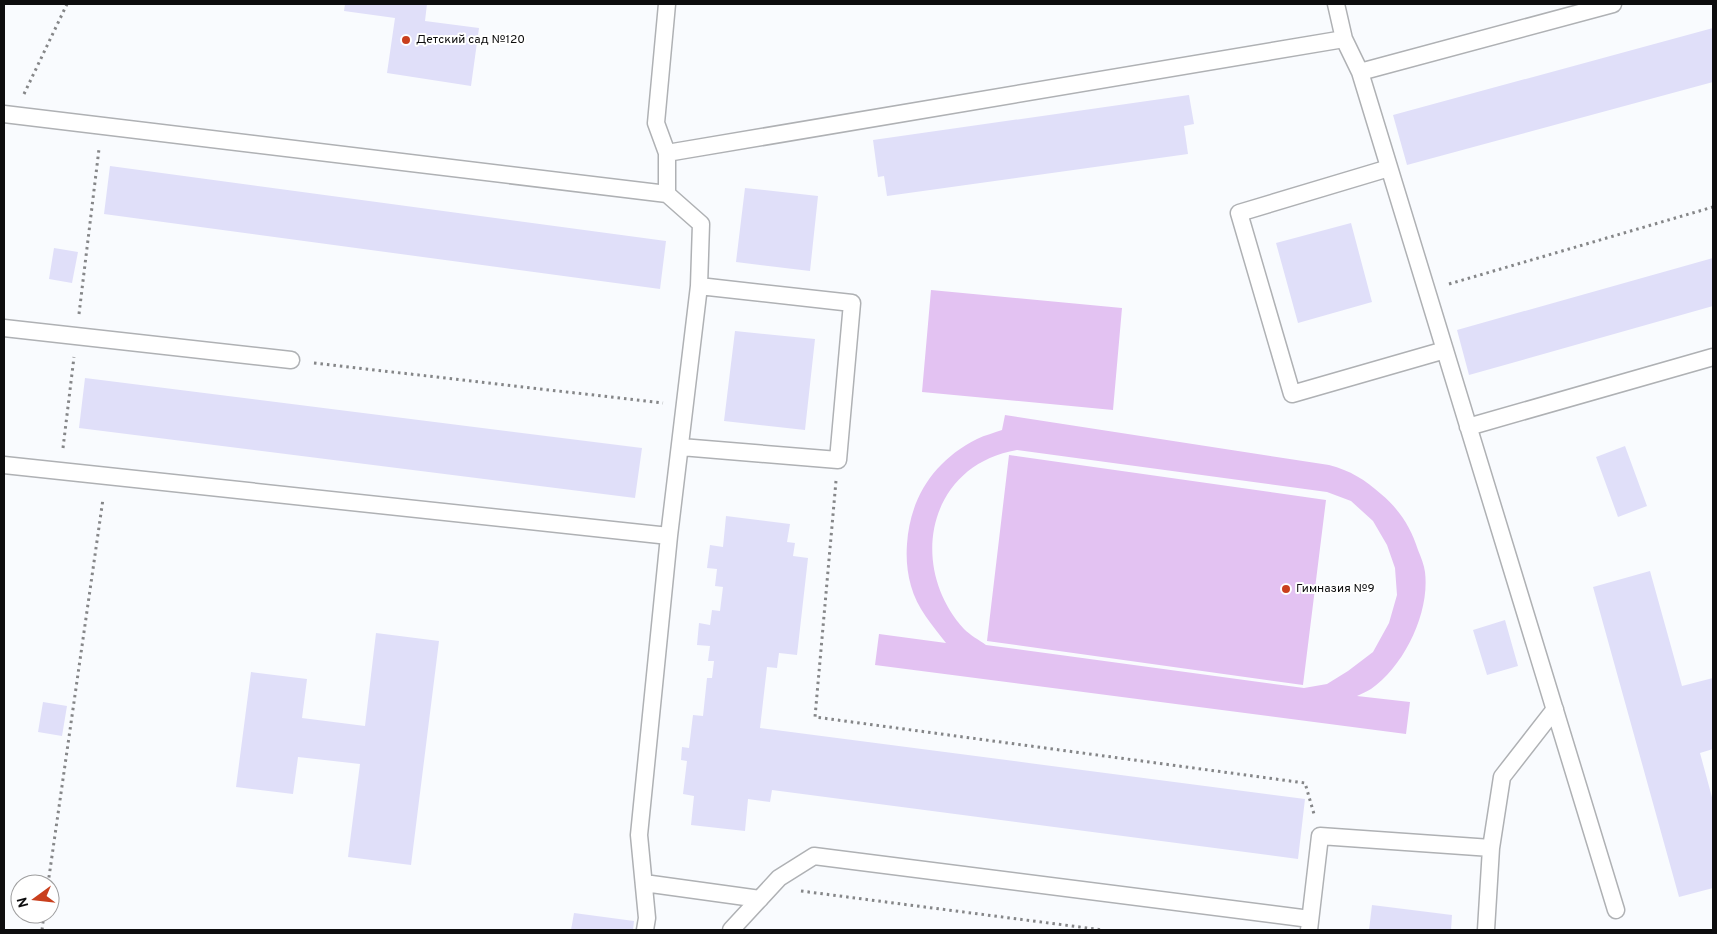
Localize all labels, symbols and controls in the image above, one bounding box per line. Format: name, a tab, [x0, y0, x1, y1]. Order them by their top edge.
place label: Детский сад №120	[416, 32, 525, 48]
marker: Детский сад №120	[400, 34, 412, 46]
place label: Гимназия №9	[1296, 581, 1375, 597]
marker: Гимназия №9	[1280, 583, 1292, 595]
north arrow	[10, 874, 60, 924]
text: N	[14, 895, 33, 909]

